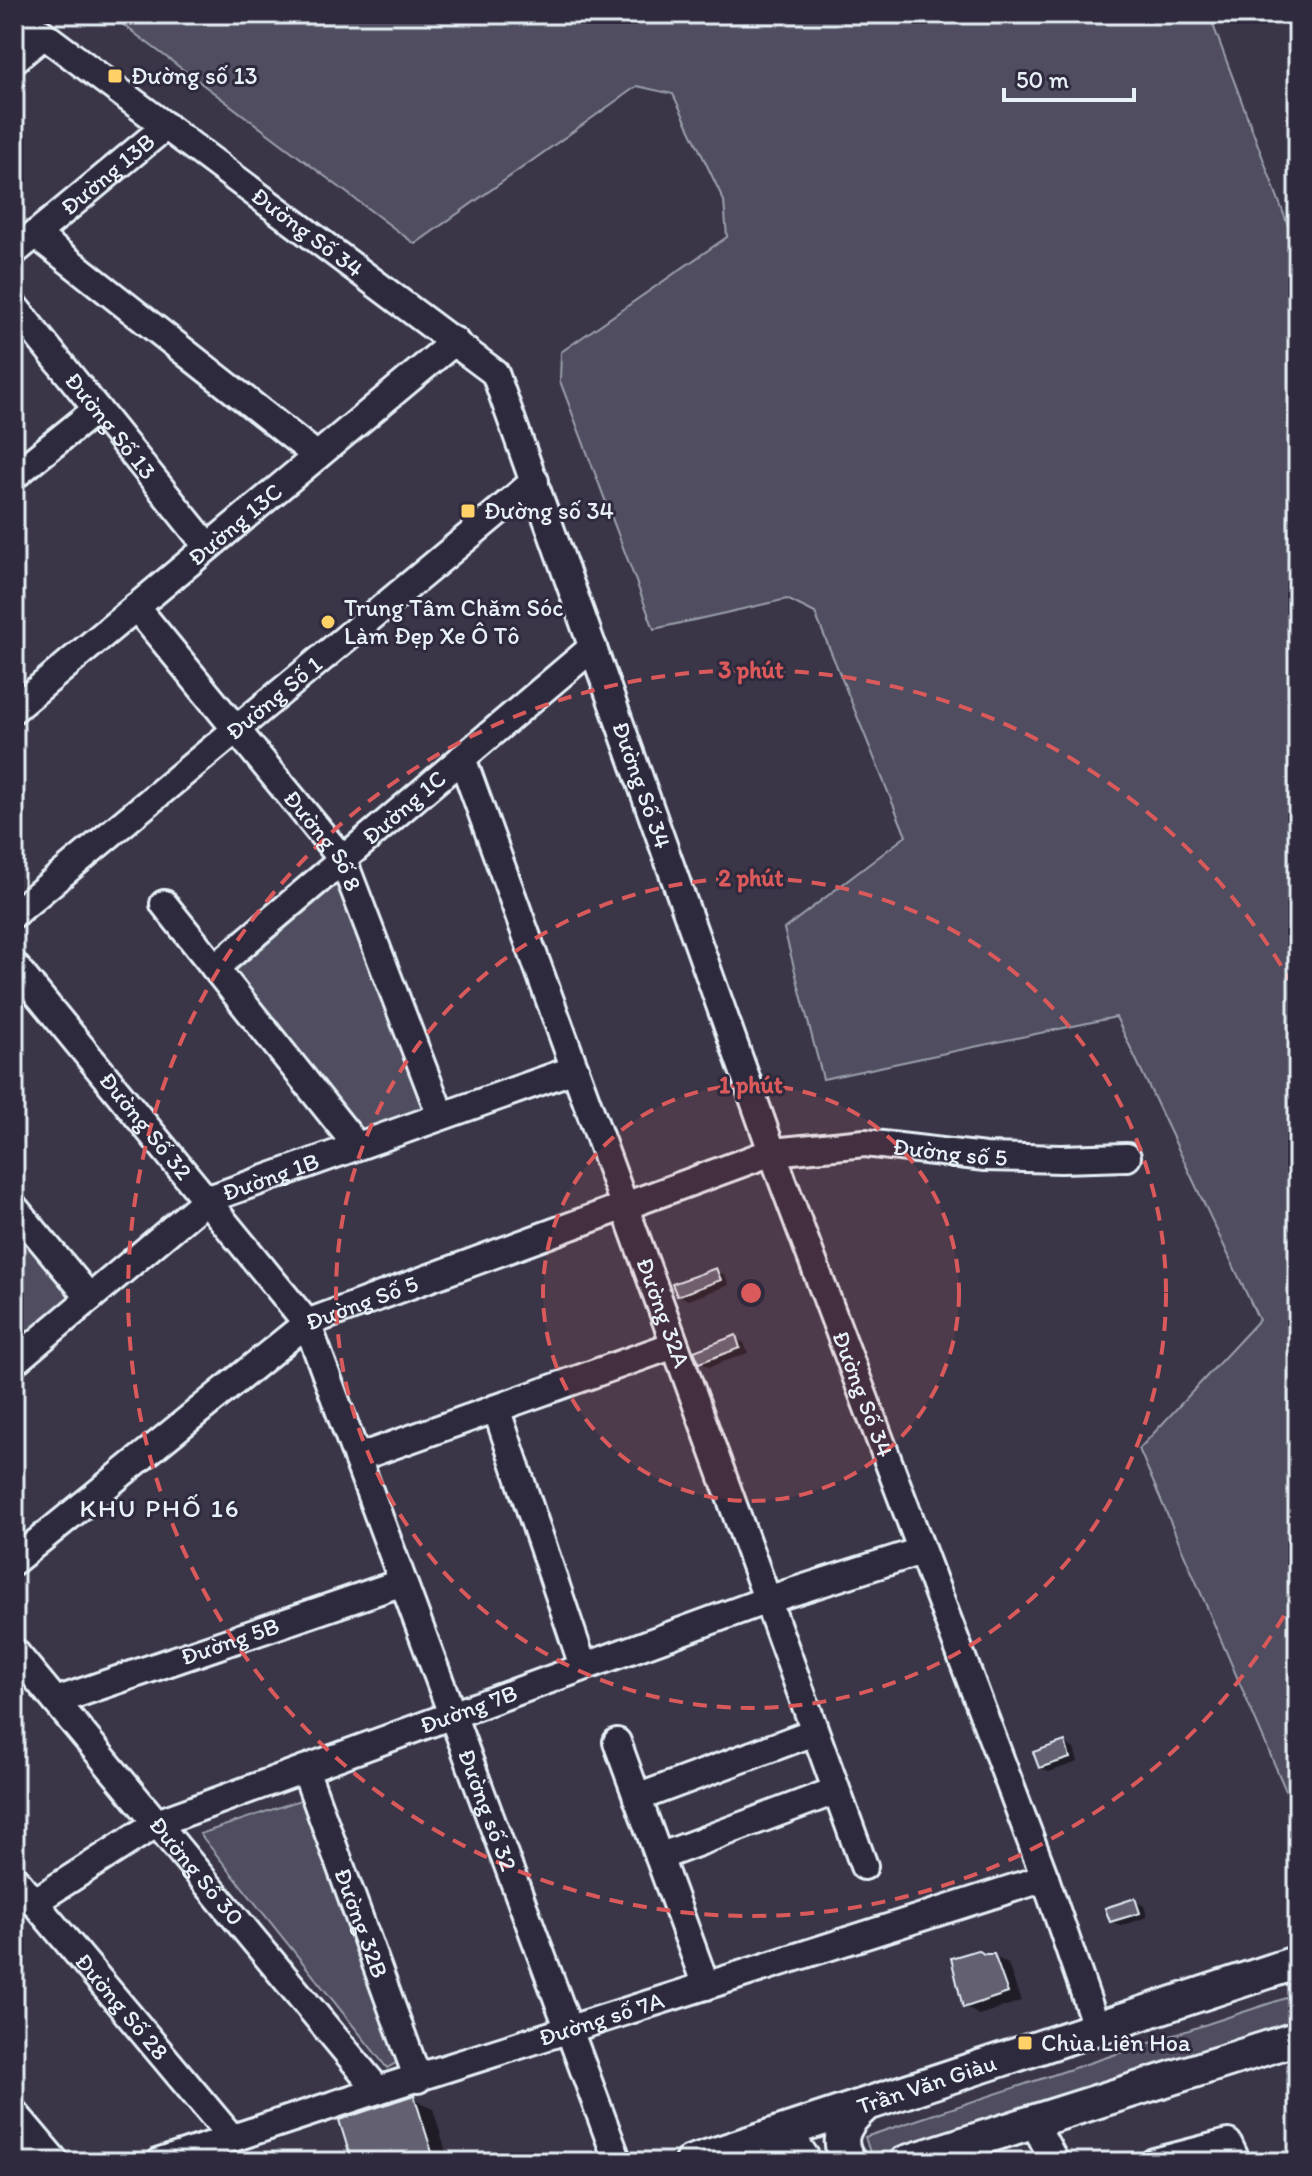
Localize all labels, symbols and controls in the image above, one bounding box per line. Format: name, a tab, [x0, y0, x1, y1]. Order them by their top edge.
scale bar	[1004, 52, 1134, 102]
place label: Đường số 13	[131, 61, 258, 90]
text: 50 m	[1016, 65, 1069, 94]
marker: Đường số 13	[106, 67, 124, 85]
street label: Đường 13B	[55, 126, 161, 221]
street label: Đường Số 34	[246, 181, 369, 283]
street label: Đường Số 13	[59, 366, 163, 485]
street label: Đường 13C	[182, 477, 288, 572]
place label: Đường số 34	[484, 496, 614, 525]
marker: Đường số 34	[459, 502, 477, 520]
place label: Trung Tâm Chăm Sóc Làm Đẹp Xe Ô Tô	[344, 593, 563, 650]
marker: Trung Tâm Chăm Sóc Làm Đẹp Xe Ô Tô	[319, 613, 337, 631]
street label: Đường Số 1	[220, 649, 328, 746]
text: 3 phút	[718, 655, 784, 685]
street label: Đường Số 34	[606, 718, 678, 852]
street label: Đường 1C	[356, 763, 451, 851]
street label: Đường Số 8	[278, 784, 369, 895]
text: 2 phút	[718, 863, 784, 893]
street label: Đường Số 32	[93, 1066, 199, 1186]
text: 1 phút	[719, 1070, 783, 1100]
street label: Đường số 5	[891, 1131, 1008, 1172]
street label: Đường 1B	[218, 1146, 323, 1207]
street label: Đường 32A	[630, 1253, 697, 1371]
street label: Đường Số 5	[301, 1268, 422, 1336]
centre of rings	[737, 1279, 765, 1307]
street label: Đường Số 34	[826, 1327, 900, 1461]
district label: KHU PHỐ 16	[79, 1492, 241, 1524]
street label: Đường 5B	[177, 1611, 283, 1671]
street label: Đường 7B	[416, 1678, 521, 1740]
street label: Đường số 32	[452, 1745, 524, 1875]
street label: Đường Số 30	[143, 1810, 251, 1931]
street label: Đường 32B	[328, 1864, 395, 1982]
street label: Đường Số 28	[69, 1947, 175, 2066]
street label: Đường số 7A	[535, 1985, 667, 2052]
place label: Chùa Liên Hoa	[1041, 2028, 1191, 2057]
marker: Chùa Liên Hoa	[1016, 2034, 1034, 2052]
street label: Trần Văn Giàu	[853, 2047, 1000, 2120]

